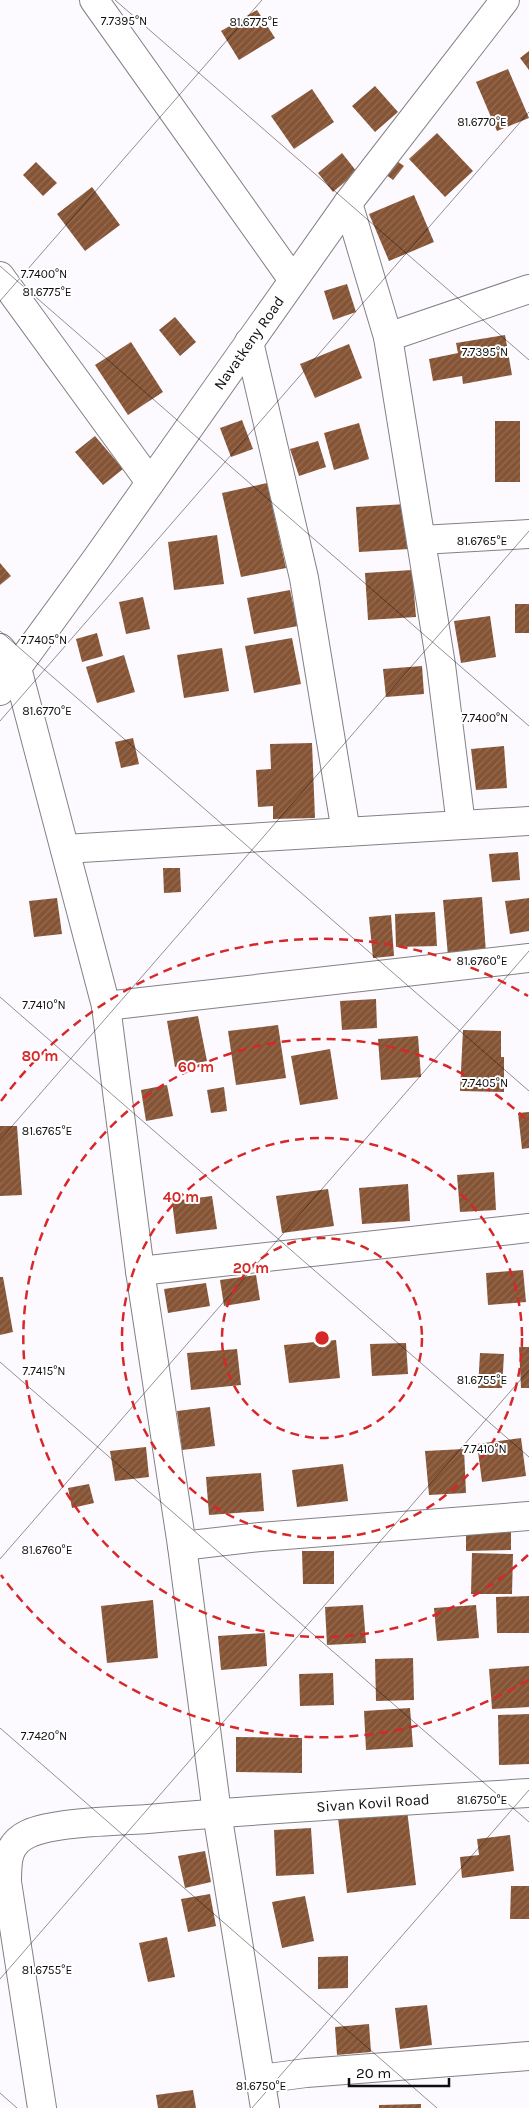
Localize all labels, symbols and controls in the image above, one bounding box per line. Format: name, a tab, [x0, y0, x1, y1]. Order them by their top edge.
text: 7.7395°N	[101, 14, 147, 28]
text: 81.6775°E	[229, 15, 279, 29]
text: 81.6770°E	[457, 115, 507, 129]
text: 7.7400°N	[21, 267, 67, 281]
text: 81.6775°E	[22, 285, 72, 299]
street label: Navatkeny Road	[210, 293, 288, 393]
text: 7.7395°N	[462, 345, 508, 359]
text: 81.6765°E	[457, 534, 507, 548]
text: 7.7405°N	[21, 633, 67, 647]
text: 81.6770°E	[22, 704, 72, 718]
text: 7.7400°N	[462, 711, 508, 725]
text: 81.6760°E	[457, 954, 507, 968]
text: 7.7410°N	[22, 998, 66, 1012]
text: 80 m	[21, 1047, 59, 1065]
text: 60 m	[178, 1058, 214, 1076]
text: 7.7405°N	[462, 1076, 508, 1090]
text: 81.6765°E	[22, 1124, 72, 1138]
text: 40 m	[163, 1188, 199, 1206]
text: 20 m	[233, 1259, 269, 1277]
centre of rings	[313, 1329, 331, 1347]
text: 7.7415°N	[22, 1364, 66, 1378]
text: 81.6755°E	[457, 1373, 507, 1387]
text: 7.7410°N	[463, 1442, 507, 1456]
text: 81.6760°E	[22, 1543, 72, 1557]
text: 7.7420°N	[21, 1729, 67, 1743]
street label: Sivan Kovil Road	[316, 1790, 430, 1816]
text: 81.6750°E	[457, 1793, 507, 1807]
text: 81.6755°E	[22, 1963, 72, 1977]
scale bar	[349, 2056, 449, 2088]
text: 20 m	[356, 2064, 391, 2082]
text: 81.6750°E	[236, 2079, 286, 2093]

